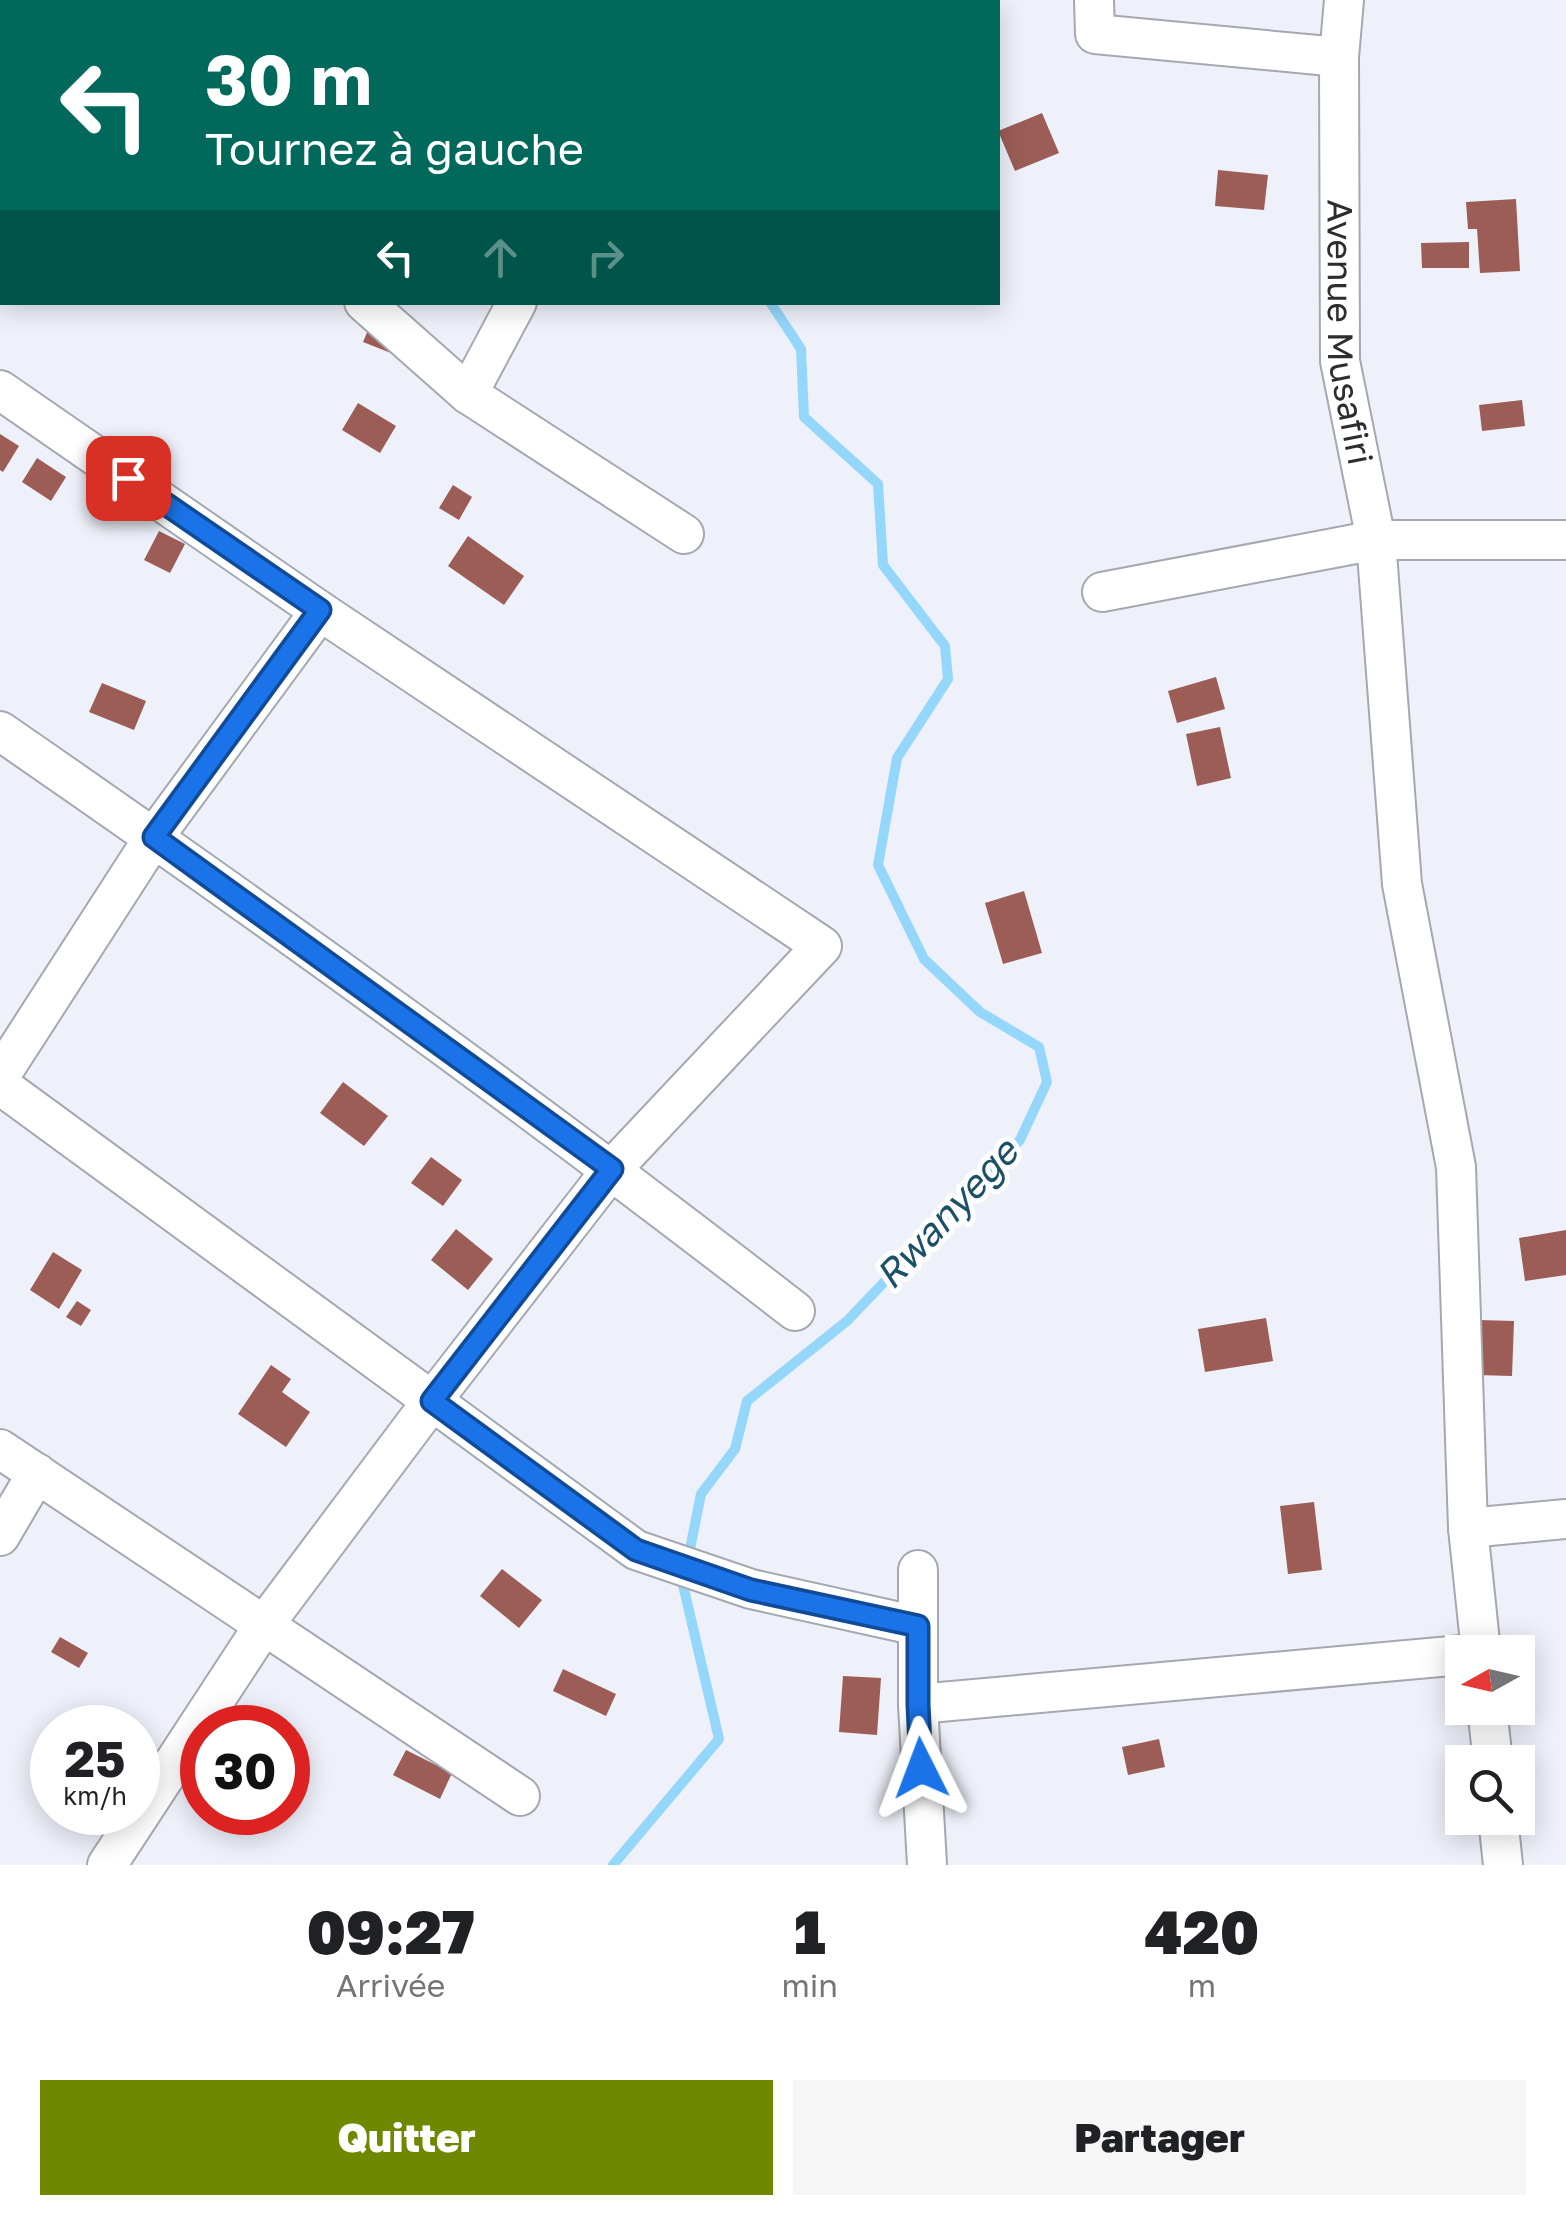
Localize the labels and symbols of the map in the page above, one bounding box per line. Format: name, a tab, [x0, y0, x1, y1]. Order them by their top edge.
street label: Avenue Musafiri	[1319, 199, 1382, 468]
pin	[86, 436, 171, 521]
water label: Rwanyege	[865, 1127, 1028, 1297]
north arrow	[1445, 1635, 1535, 1725]
speed limit sign: 30	[180, 1705, 310, 1835]
position arrow	[869, 1716, 973, 1820]

